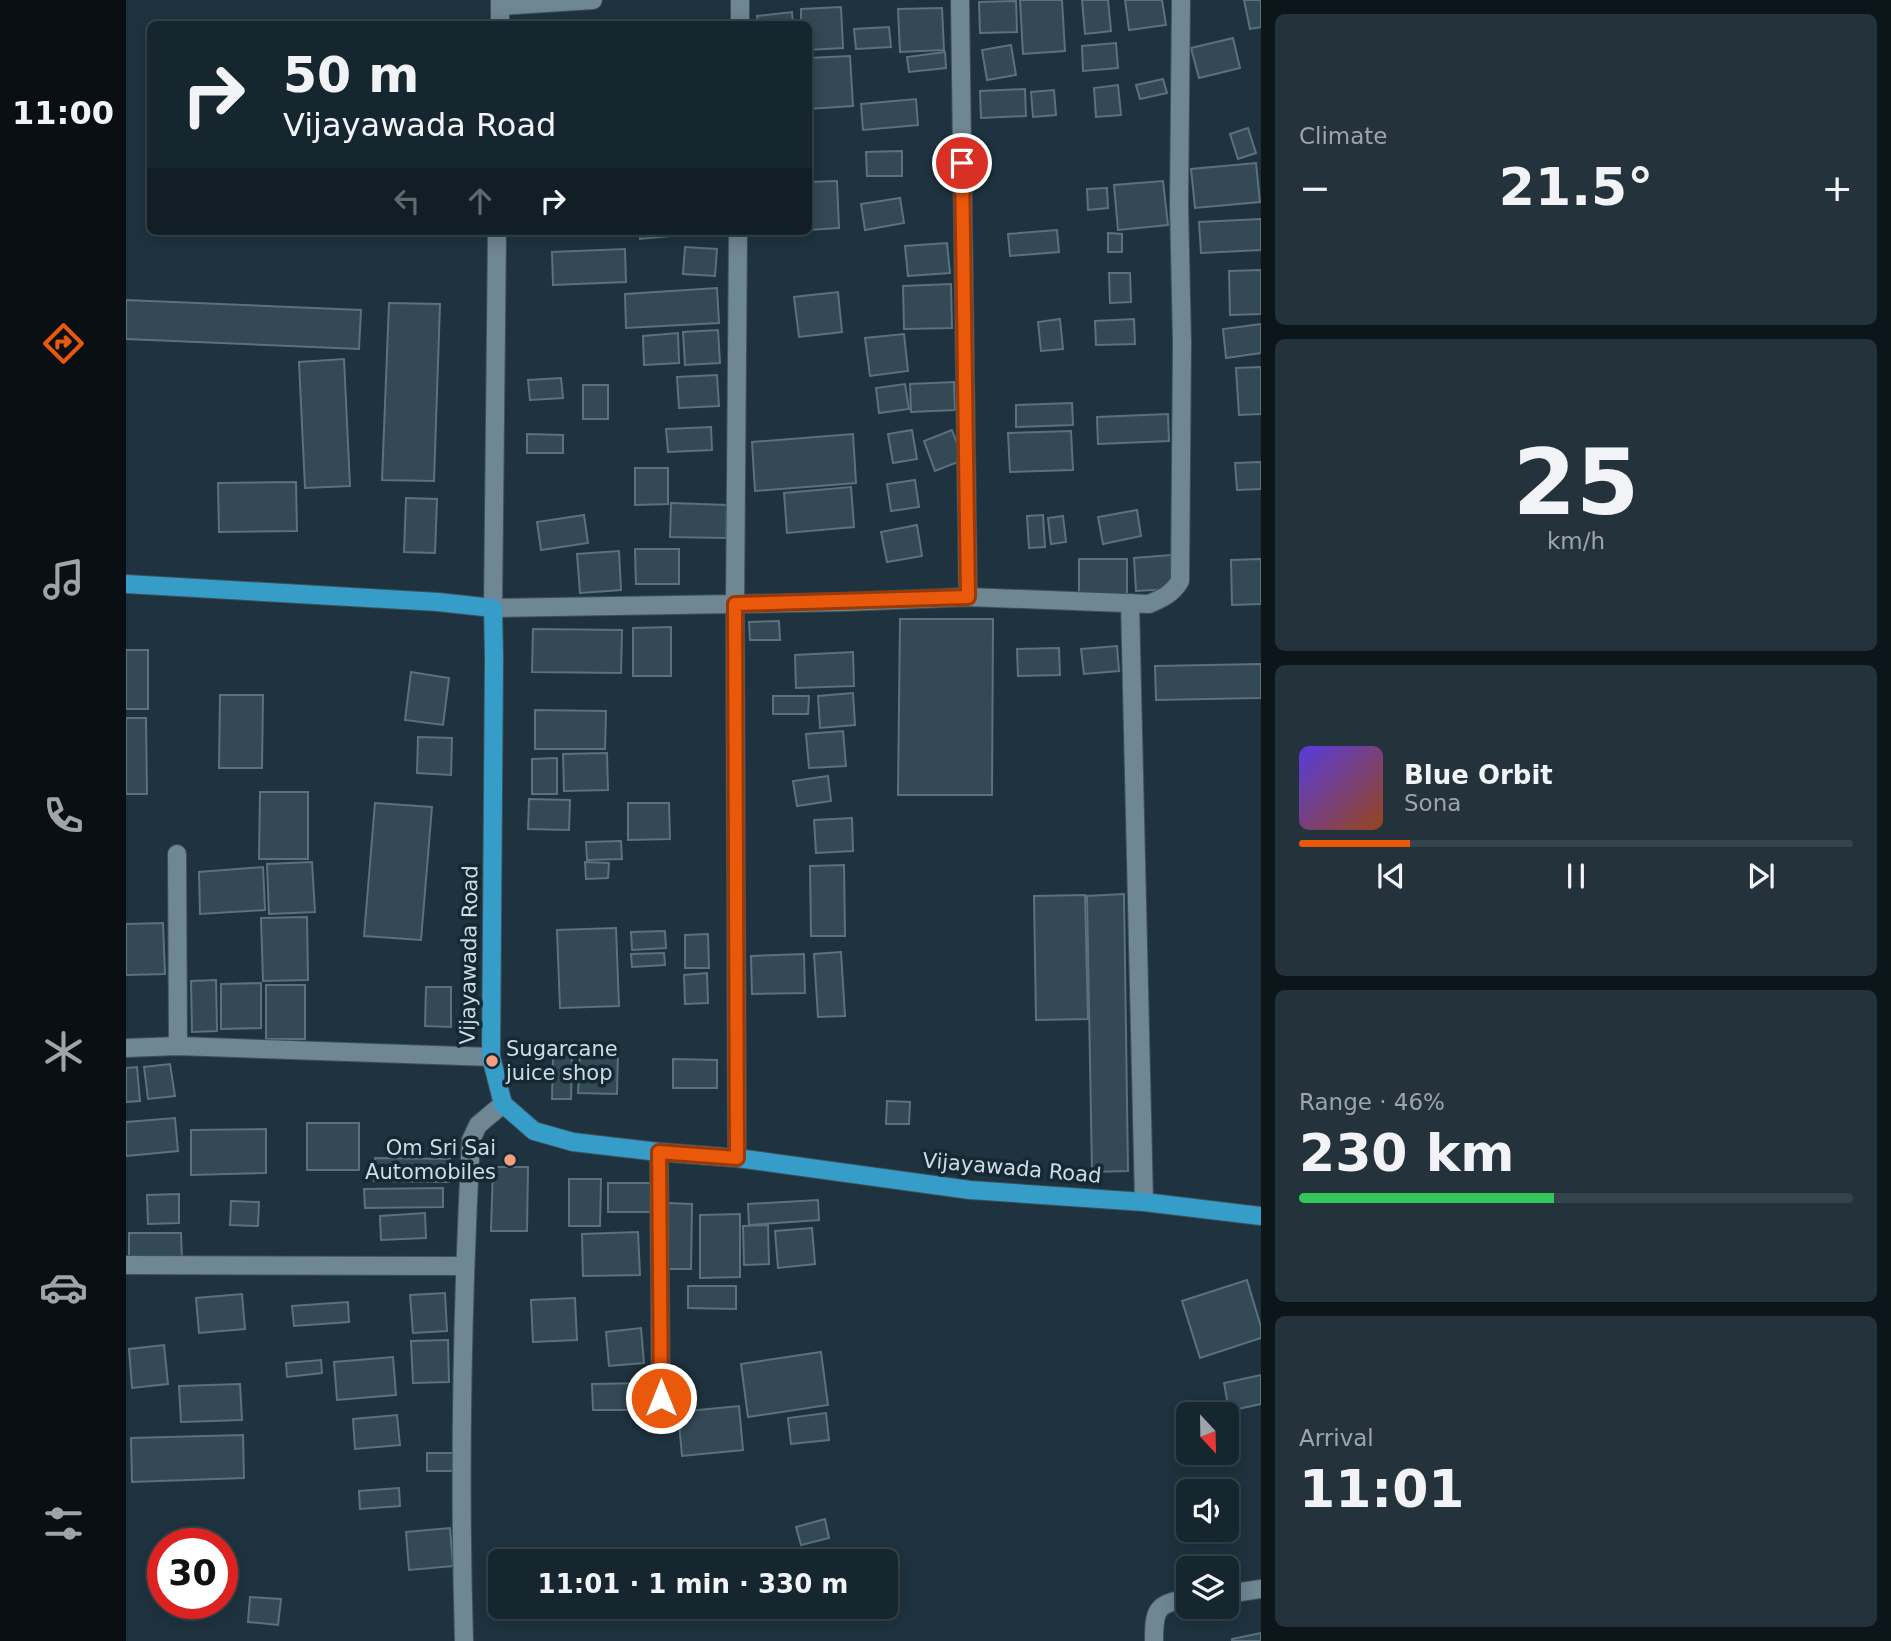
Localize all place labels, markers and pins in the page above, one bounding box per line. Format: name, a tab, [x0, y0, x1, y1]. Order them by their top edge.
pin	[932, 133, 992, 193]
place label: Sugarcane juice shop	[505, 1037, 618, 1085]
marker: Sugarcane juice shop	[484, 1053, 500, 1069]
place label: Om Sri Sai Automobiles	[365, 1136, 496, 1184]
marker: Om Sri Sai Automobiles	[502, 1152, 518, 1168]

